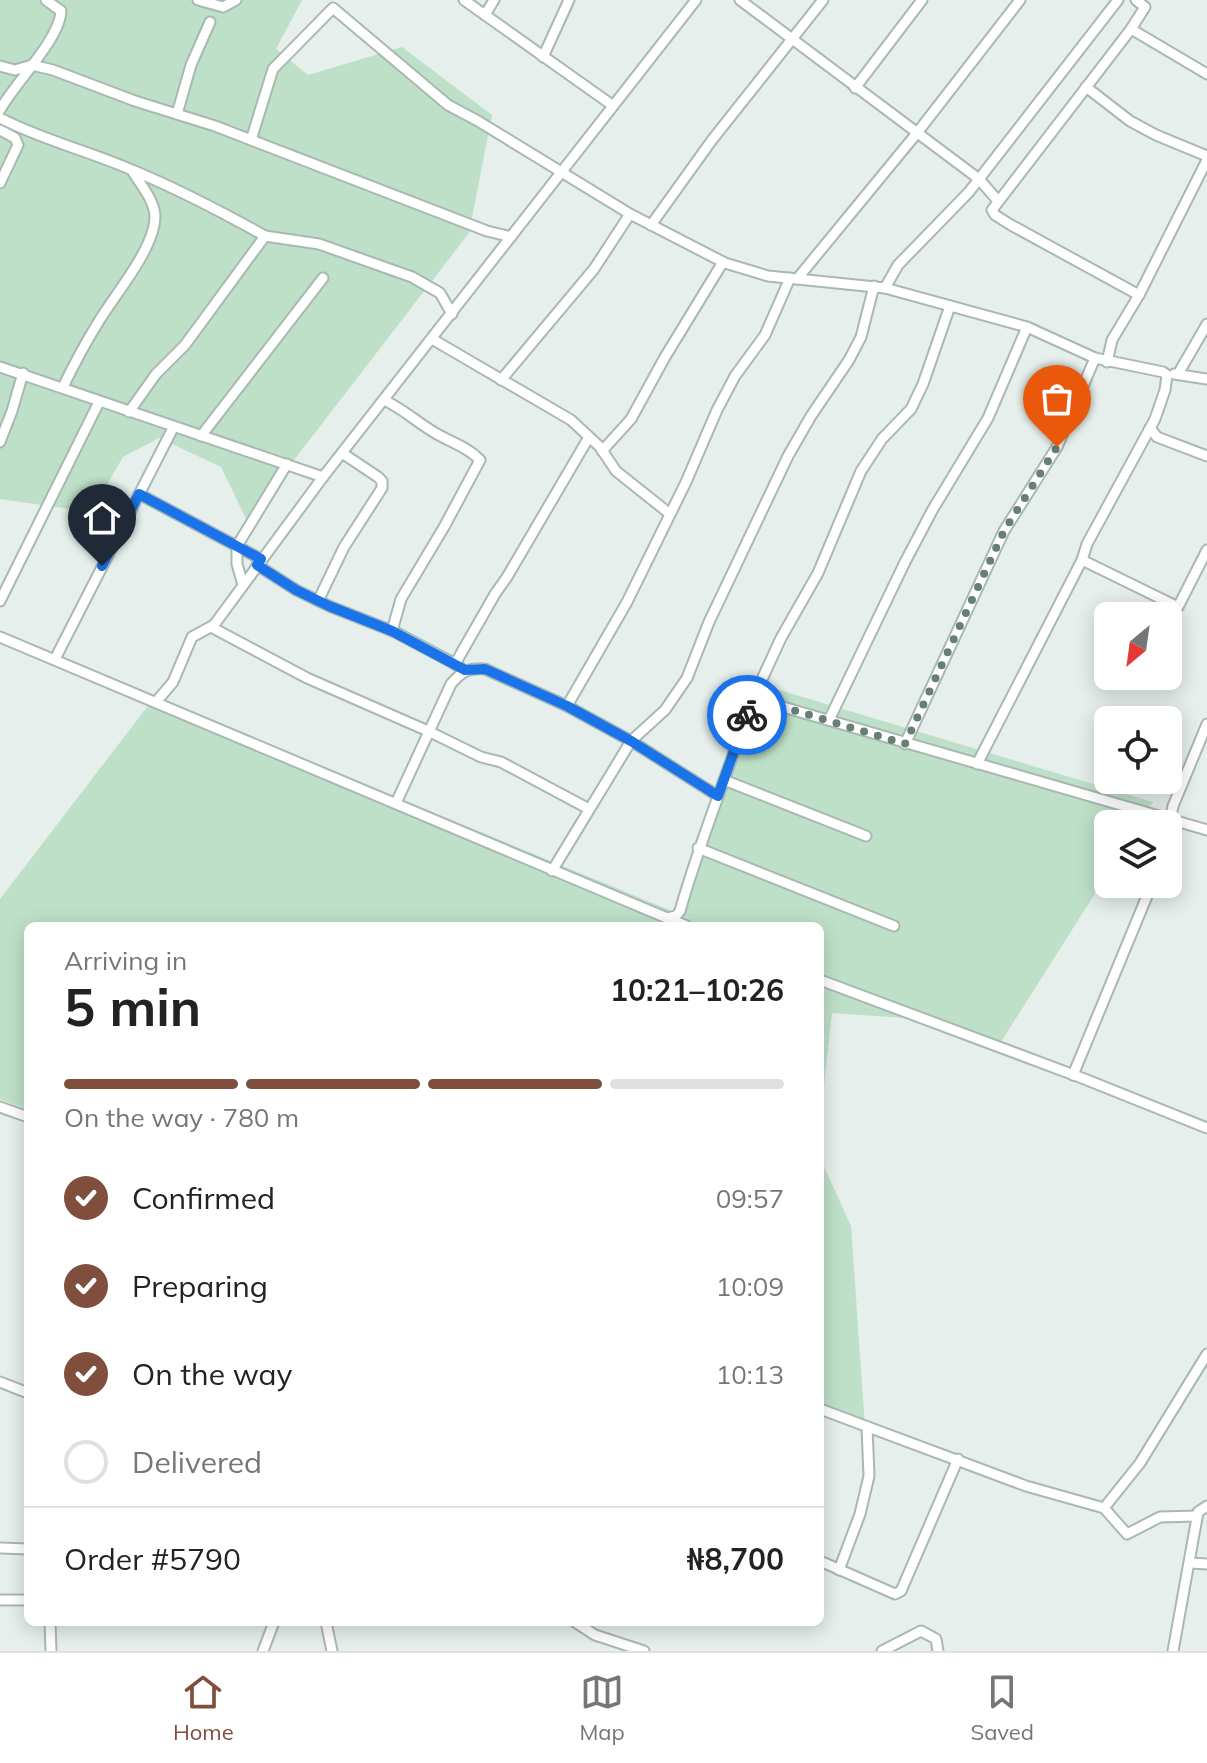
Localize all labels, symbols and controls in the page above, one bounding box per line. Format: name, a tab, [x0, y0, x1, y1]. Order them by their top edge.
pin	[1023, 365, 1091, 447]
icon: bag	[1035, 377, 1079, 421]
pin	[68, 484, 136, 566]
icon: home	[80, 496, 124, 540]
north arrow	[1094, 602, 1182, 690]
map controls	[1094, 602, 1182, 898]
courier	[707, 675, 787, 755]
icon: bike	[725, 693, 769, 737]
button: locate	[1094, 706, 1182, 794]
button: layers	[1094, 810, 1182, 898]
text: Arriving in	[64, 944, 187, 977]
text: 10:21–10:26	[610, 971, 784, 1009]
text: 5 min	[64, 974, 201, 1039]
text: On the way · 780 m	[64, 1101, 299, 1134]
icon: check	[64, 1176, 108, 1220]
text: Confirmed	[132, 1179, 275, 1217]
text: 09:57	[716, 1182, 784, 1215]
icon: check	[64, 1264, 108, 1308]
text: Preparing	[132, 1267, 268, 1305]
text: 10:09	[716, 1270, 784, 1303]
icon: check	[64, 1352, 108, 1396]
text: On the way	[132, 1355, 292, 1393]
text: 10:13	[716, 1358, 784, 1391]
text: Delivered	[132, 1443, 262, 1481]
text: Order #5790	[64, 1540, 241, 1578]
text: ₦8,700	[687, 1540, 784, 1578]
tab: Home	[173, 1670, 234, 1746]
tab: Map	[579, 1670, 625, 1746]
tab: Saved	[971, 1670, 1034, 1746]

